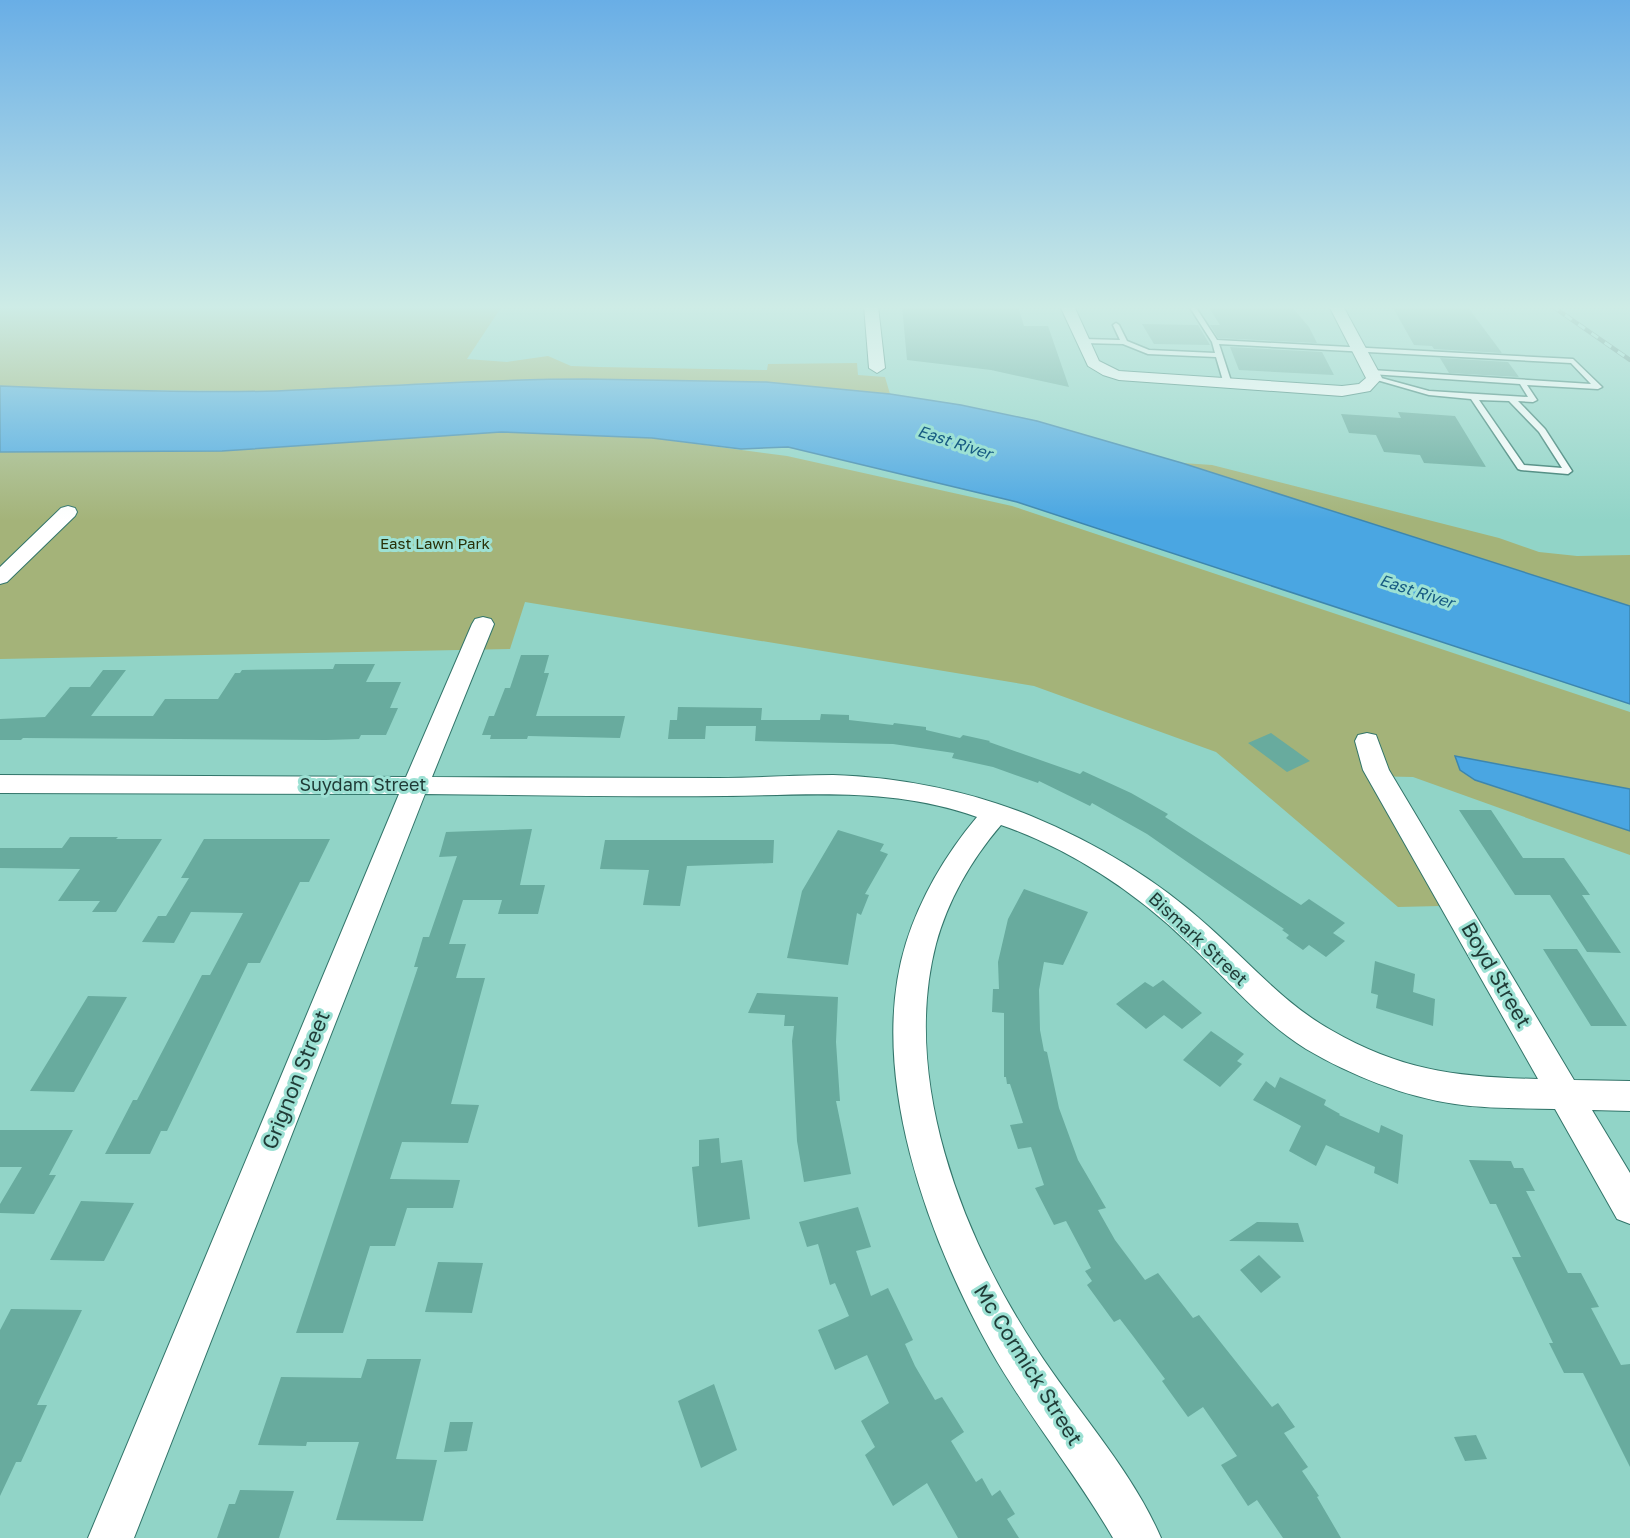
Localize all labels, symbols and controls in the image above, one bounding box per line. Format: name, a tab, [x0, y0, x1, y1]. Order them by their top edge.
water label: East River	[915, 421, 997, 464]
park label: East Lawn Park	[380, 534, 490, 552]
water label: East River	[1377, 570, 1459, 613]
street label: Suydam Street	[299, 773, 427, 795]
street label: Bismark Street	[1145, 887, 1253, 990]
street label: Boyd Street	[1456, 917, 1538, 1032]
street label: Grignon Street	[255, 1006, 335, 1153]
street label: Mc Cormick Street	[969, 1279, 1089, 1450]

